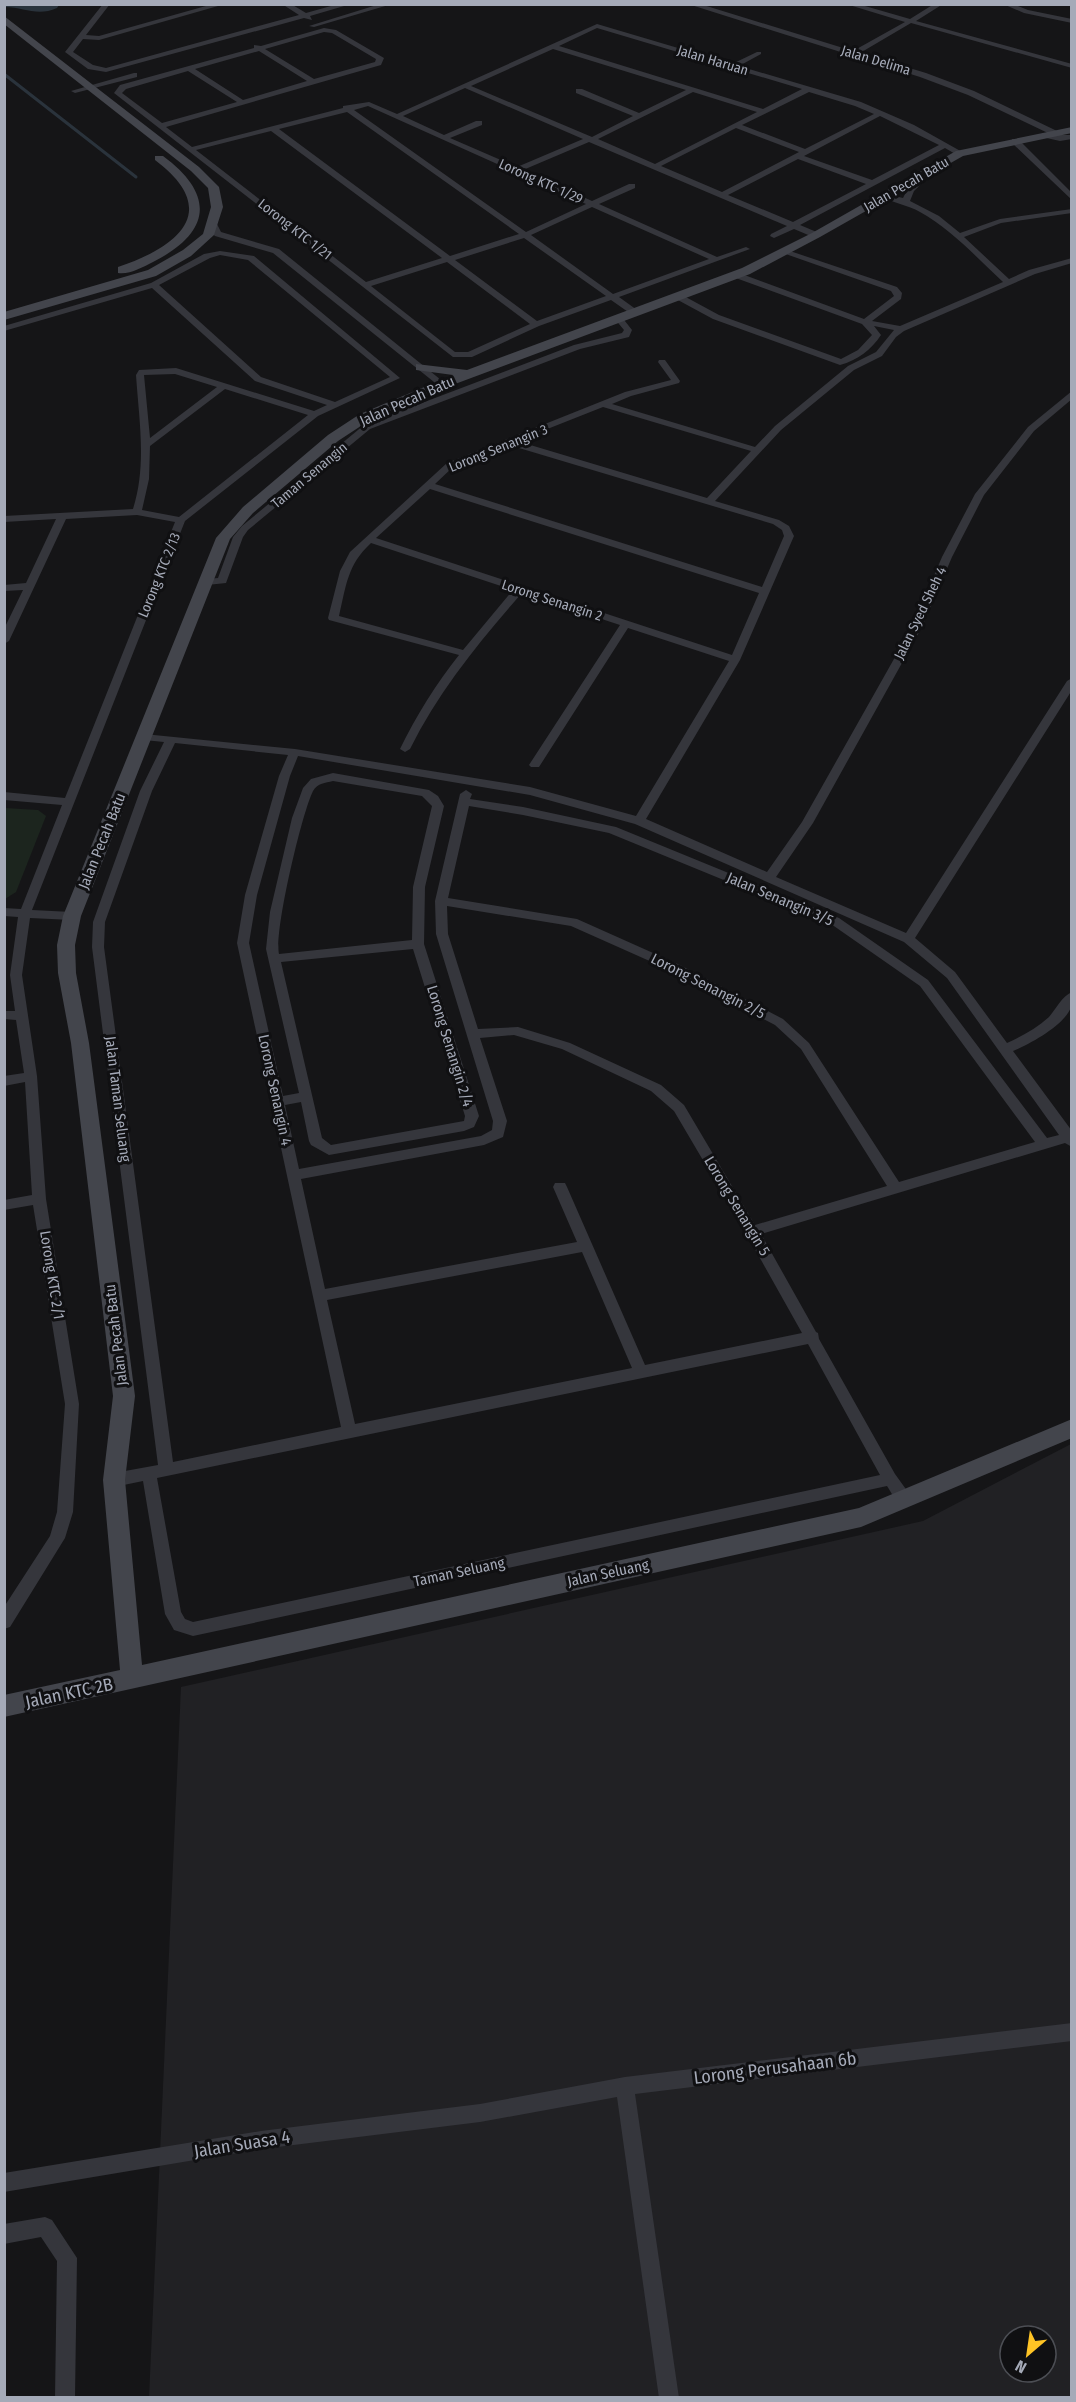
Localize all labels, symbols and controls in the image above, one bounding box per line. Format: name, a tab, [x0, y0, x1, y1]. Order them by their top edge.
street label: Jalan Haruan	[675, 42, 750, 79]
street label: Jalan Delima	[839, 42, 913, 79]
street label: Jalan Pecah Batu	[861, 153, 952, 216]
street label: Lorong KTC 1/29	[496, 155, 586, 208]
street label: Lorong KTC 1/21	[254, 195, 335, 263]
street label: Jalan Pecah Batu	[357, 372, 457, 430]
street label: Lorong Senangin 3	[446, 421, 550, 476]
street label: Taman Senangin	[268, 439, 351, 512]
street label: Lorong KTC 2/13	[135, 530, 184, 620]
street label: Jalan Syed Sheh 4	[891, 564, 950, 662]
street label: Lorong Senangin 2	[499, 576, 604, 625]
street label: Jalan Pecah Batu	[75, 790, 129, 892]
street label: Jalan Senangin 3/5	[724, 868, 836, 930]
street label: Lorong Senangin 2/5	[648, 949, 768, 1023]
street label: Lorong Senangin 2/4	[423, 983, 477, 1109]
street label: Lorong Senangin 4	[254, 1033, 296, 1147]
street label: Jalan Taman Seluang	[101, 1035, 135, 1163]
street label: Lorong Senangin 5	[700, 1153, 774, 1259]
street label: Lorong KTC 2/1	[36, 1229, 68, 1321]
street label: Jalan Pecah Batu	[101, 1283, 131, 1387]
street label: Taman Seluang	[412, 1554, 506, 1590]
street label: Jalan Seluang	[566, 1556, 650, 1590]
street label: Jalan KTC 2B	[23, 1673, 115, 1713]
street label: Lorong Perusahaan 6b	[692, 2047, 858, 2089]
street label: Jalan Suasa 4	[192, 2125, 292, 2162]
north arrow	[998, 2324, 1058, 2384]
text: N	[1012, 2356, 1030, 2377]

